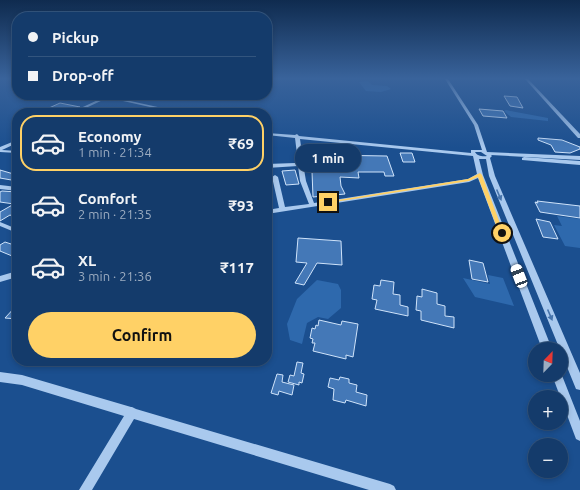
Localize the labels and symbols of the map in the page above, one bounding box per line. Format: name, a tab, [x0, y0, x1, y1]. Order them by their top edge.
callout: 1 min	[295, 144, 361, 172]
one-way arrow	[497, 189, 503, 201]
route end	[319, 193, 337, 211]
route start	[493, 224, 511, 242]
car	[509, 263, 529, 289]
one-way arrow	[547, 309, 553, 320]
north arrow	[528, 342, 568, 382]

